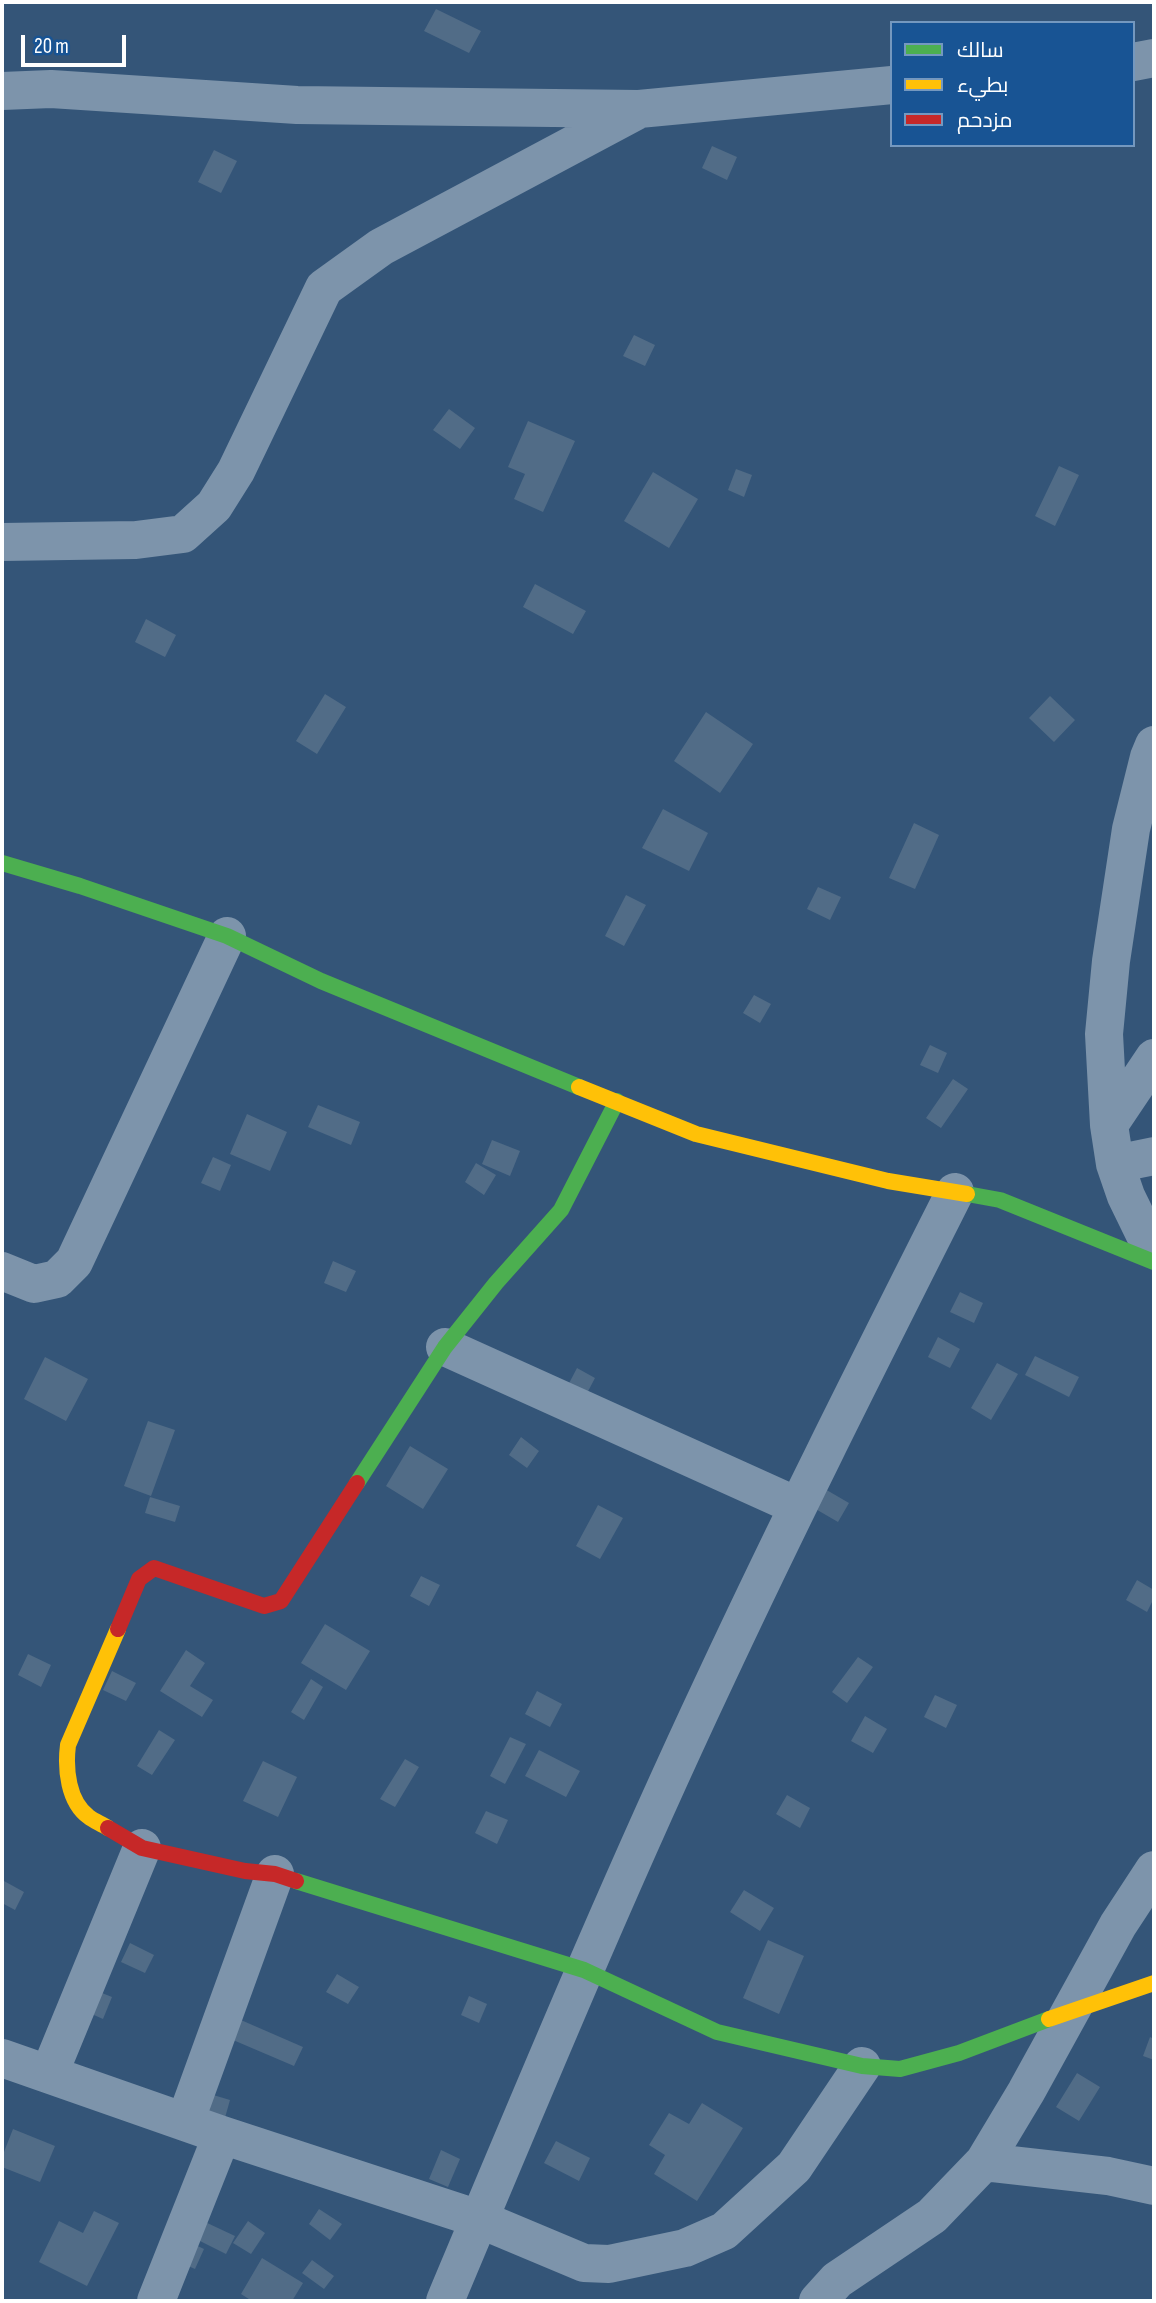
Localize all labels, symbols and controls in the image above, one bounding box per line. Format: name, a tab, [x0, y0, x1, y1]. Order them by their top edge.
scale bar	[24, 21, 130, 65]
legend	[890, 21, 1135, 147]
text: 20 m	[34, 34, 69, 59]
text: سالك	[957, 38, 1004, 63]
text: بطيء	[957, 73, 1008, 98]
text: مزدحم	[957, 108, 1012, 133]

